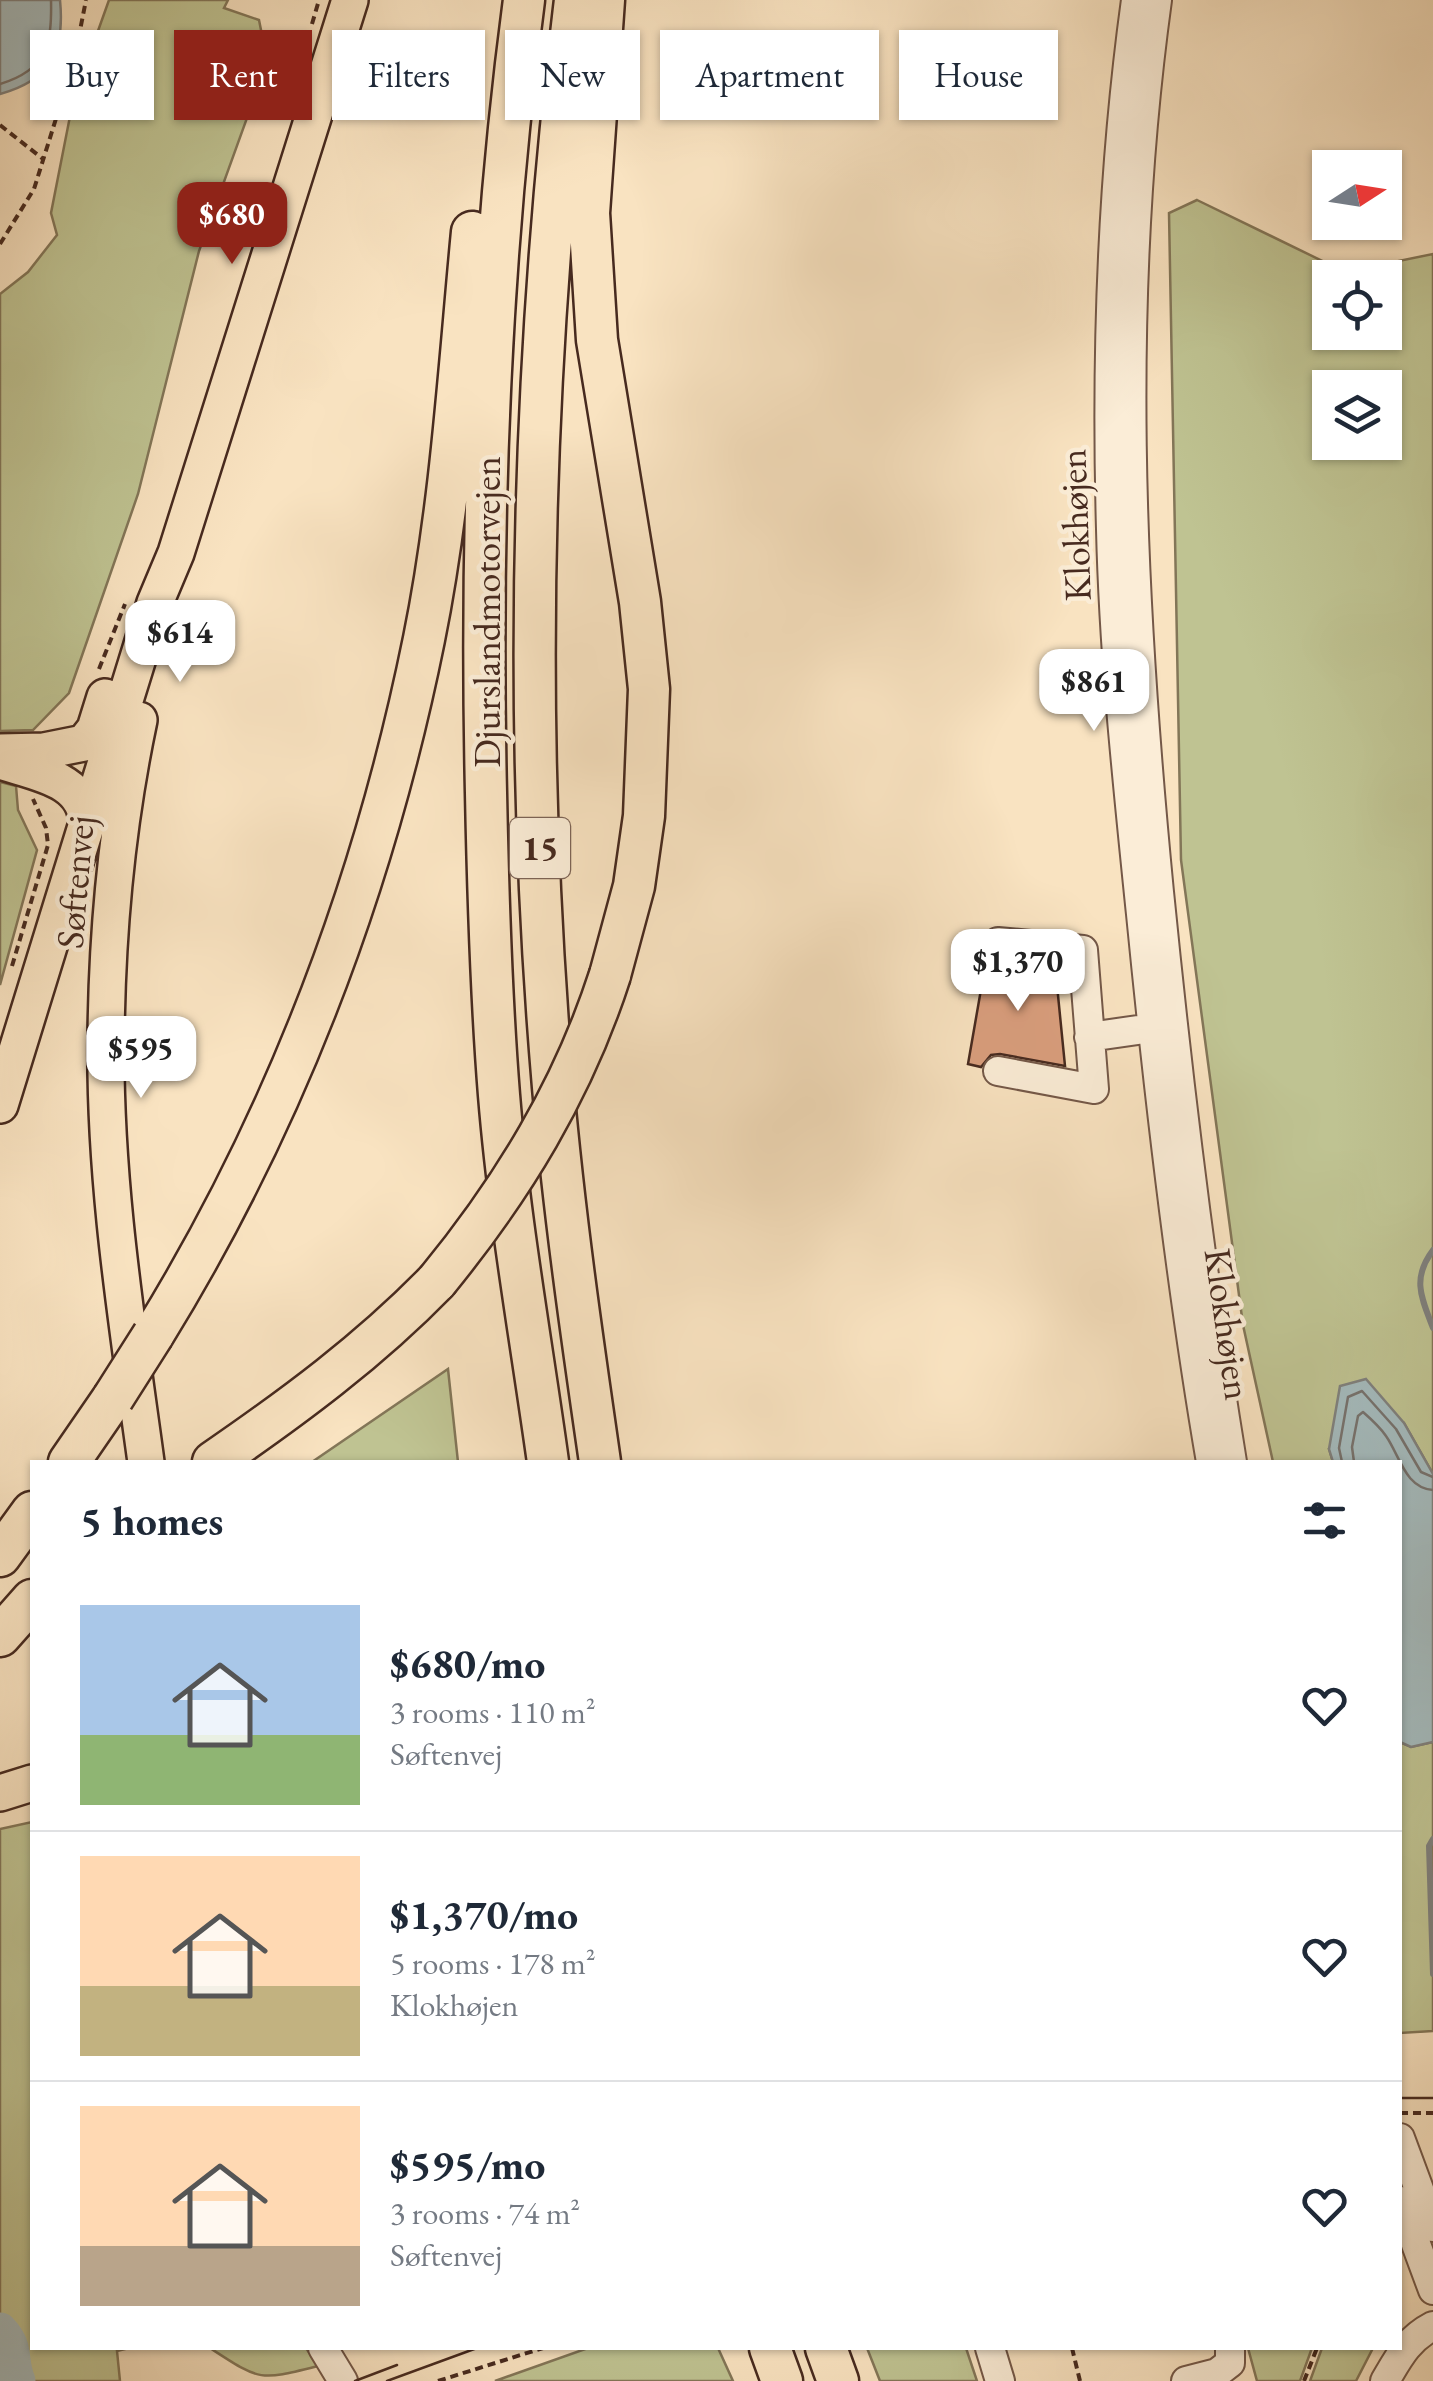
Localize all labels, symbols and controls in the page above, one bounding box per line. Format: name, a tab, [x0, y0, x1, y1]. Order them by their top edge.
chip: Buy	[30, 30, 154, 120]
chip: Rent	[174, 30, 312, 120]
chip: Filters	[332, 30, 485, 120]
chip: New	[505, 30, 640, 120]
chip: Apartment	[660, 30, 879, 120]
chip: House	[899, 30, 1058, 120]
north arrow	[1312, 150, 1402, 240]
map controls	[1312, 150, 1402, 460]
pin: $680	[173, 182, 291, 267]
text: $680	[199, 193, 265, 235]
button: locate	[1312, 260, 1402, 350]
button: layers	[1312, 370, 1402, 460]
street label: Klokhøjen	[1047, 448, 1102, 602]
street label: Djurslandmotorvejen	[462, 456, 511, 768]
pin: $614	[121, 600, 239, 685]
text: $614	[147, 611, 213, 653]
pin: $861	[1035, 649, 1153, 734]
text: $861	[1061, 660, 1127, 702]
street label: Søftenvej	[44, 813, 105, 950]
road number: 15	[510, 818, 570, 878]
pin: $1,370	[937, 929, 1099, 1014]
text: $1,370	[973, 940, 1063, 982]
pin: $595	[82, 1016, 200, 1101]
text: $595	[108, 1027, 174, 1069]
street label: Klokhøjen	[1194, 1245, 1263, 1403]
text: 5 homes	[80, 1493, 223, 1548]
icon: filters	[1297, 1493, 1352, 1548]
text: $680/mo	[390, 1636, 546, 1691]
icon: home	[160, 1645, 280, 1765]
icon: heart	[1297, 1678, 1352, 1733]
text: 3 rooms · 110 m²	[390, 1691, 596, 1733]
text: Søftenvej	[390, 1733, 502, 1775]
text: $1,370/mo	[390, 1887, 578, 1942]
icon: home	[160, 1896, 280, 2016]
icon: heart	[1297, 1929, 1352, 1984]
text: 5 rooms · 178 m²	[390, 1942, 596, 1984]
text: Klokhøjen	[390, 1984, 518, 2026]
text: $595/mo	[390, 2137, 546, 2192]
icon: home	[160, 2146, 280, 2266]
icon: heart	[1297, 2179, 1352, 2234]
text: 3 rooms · 74 m²	[390, 2192, 580, 2234]
text: Søftenvej	[390, 2234, 502, 2276]

